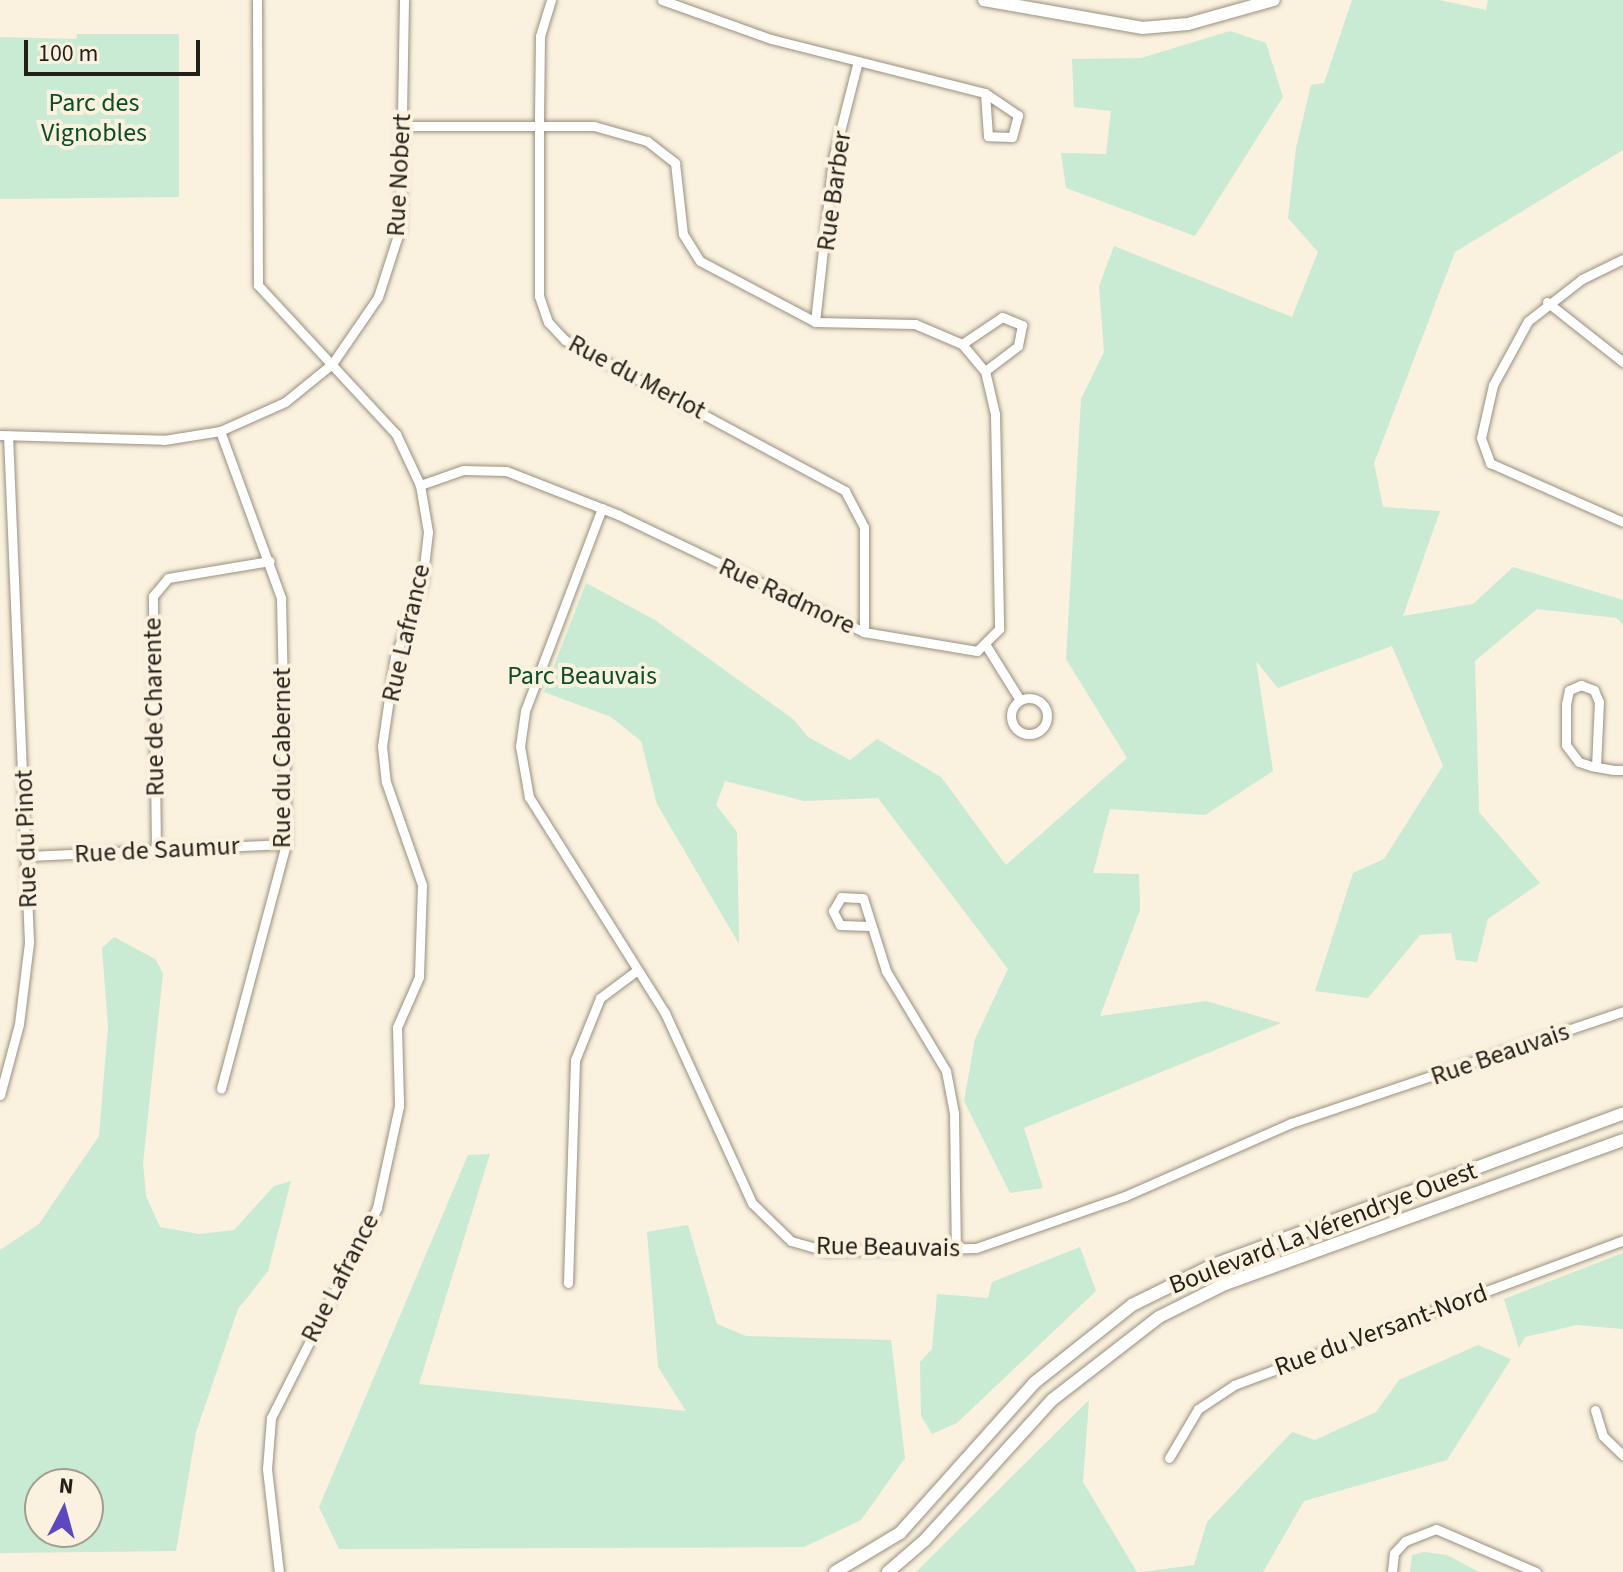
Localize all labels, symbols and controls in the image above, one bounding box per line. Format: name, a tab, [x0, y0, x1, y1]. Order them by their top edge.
scale bar	[28, 24, 204, 74]
text: 100 m	[38, 36, 98, 71]
park label: Parc des Vignobles	[41, 87, 147, 148]
street label: Rue Nobert	[380, 113, 418, 237]
street label: Rue Barber	[810, 129, 858, 253]
street label: Rue du Merlot	[563, 328, 711, 426]
street label: Rue Radmore	[714, 551, 860, 641]
street label: Rue Lafrance	[375, 561, 437, 705]
street label: Rue de Charente	[137, 617, 171, 797]
park label: Parc Beauvais	[507, 660, 657, 692]
street label: Rue du Cabernet	[266, 668, 298, 848]
street label: Rue du Pinot	[8, 769, 44, 909]
street label: Rue de Saumur	[74, 830, 240, 870]
street label: Rue Beauvais	[1427, 1016, 1573, 1092]
street label: Boulevard La Vérendrye Ouest	[1165, 1155, 1481, 1301]
street label: Rue Lafrance	[294, 1208, 386, 1348]
street label: Rue Beauvais	[816, 1230, 960, 1264]
street label: Rue du Versant-Nord	[1270, 1277, 1492, 1383]
north arrow	[24, 1468, 104, 1548]
text: N	[57, 1469, 75, 1503]

